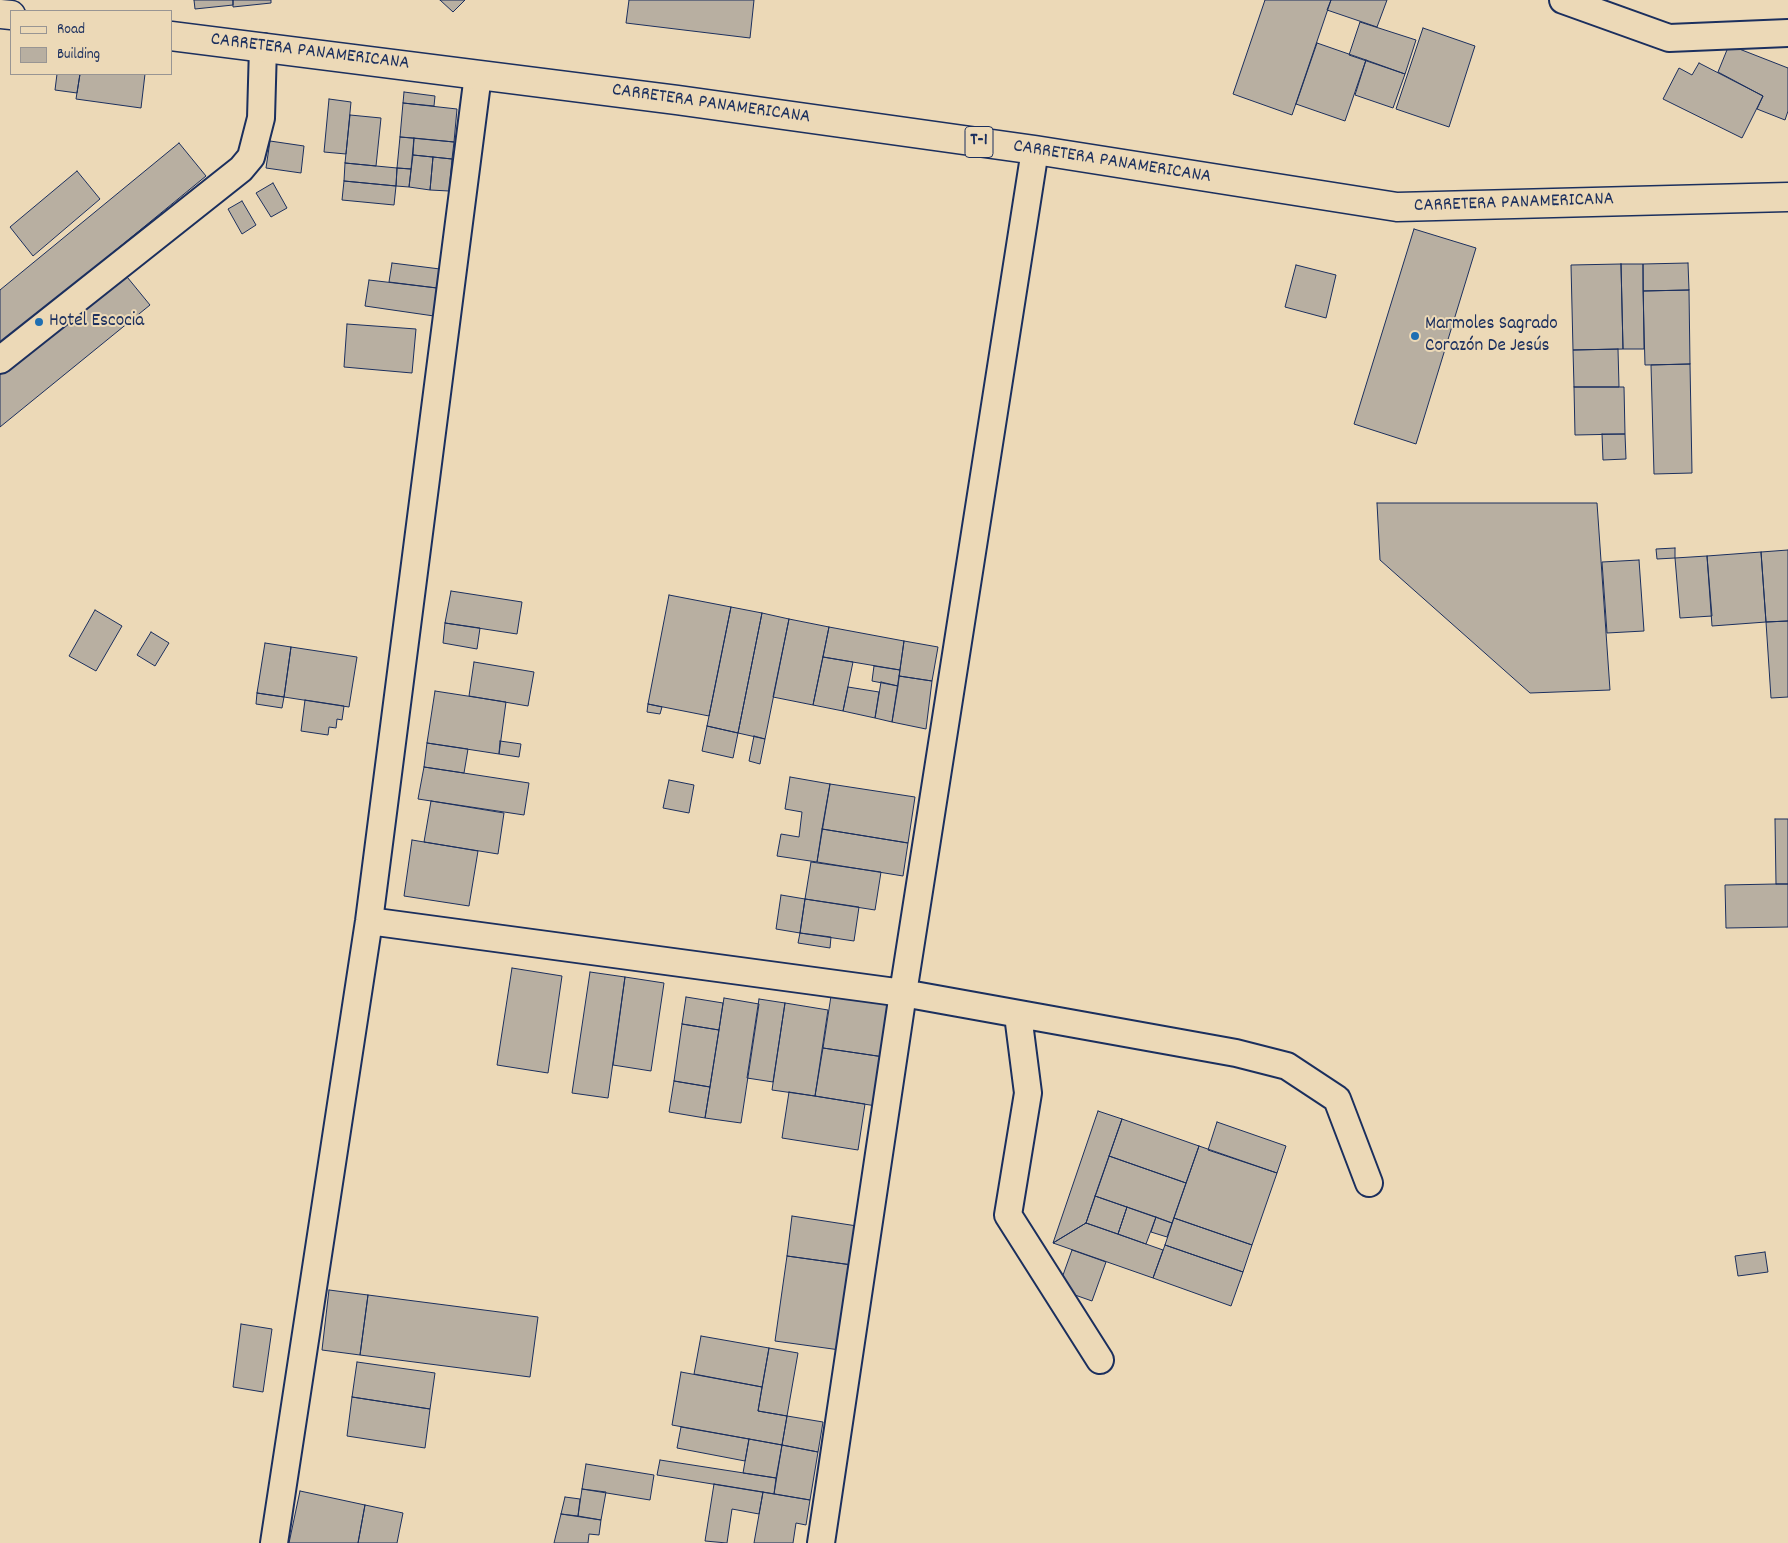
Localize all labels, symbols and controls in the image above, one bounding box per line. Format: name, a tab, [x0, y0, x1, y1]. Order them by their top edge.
legend	[10, 10, 172, 75]
text: Road	[57, 19, 85, 41]
street label: CARRETERA PANAMERICANA	[209, 29, 411, 77]
text: Building	[57, 44, 100, 66]
street label: CARRETERA PANAMERICANA	[610, 80, 812, 130]
road number: T-1	[965, 126, 993, 158]
street label: CARRETERA PANAMERICANA	[1011, 136, 1213, 190]
street label: CARRETERA PANAMERICANA	[1414, 189, 1614, 219]
place label: Hotel Escocia	[49, 311, 144, 333]
place label: Marmoles Sagrado Corazón De Jesús	[1425, 314, 1558, 358]
marker: Hotel Escocia	[33, 316, 45, 328]
marker: Marmoles Sagrado Corazón De Jesús	[1409, 330, 1421, 342]

